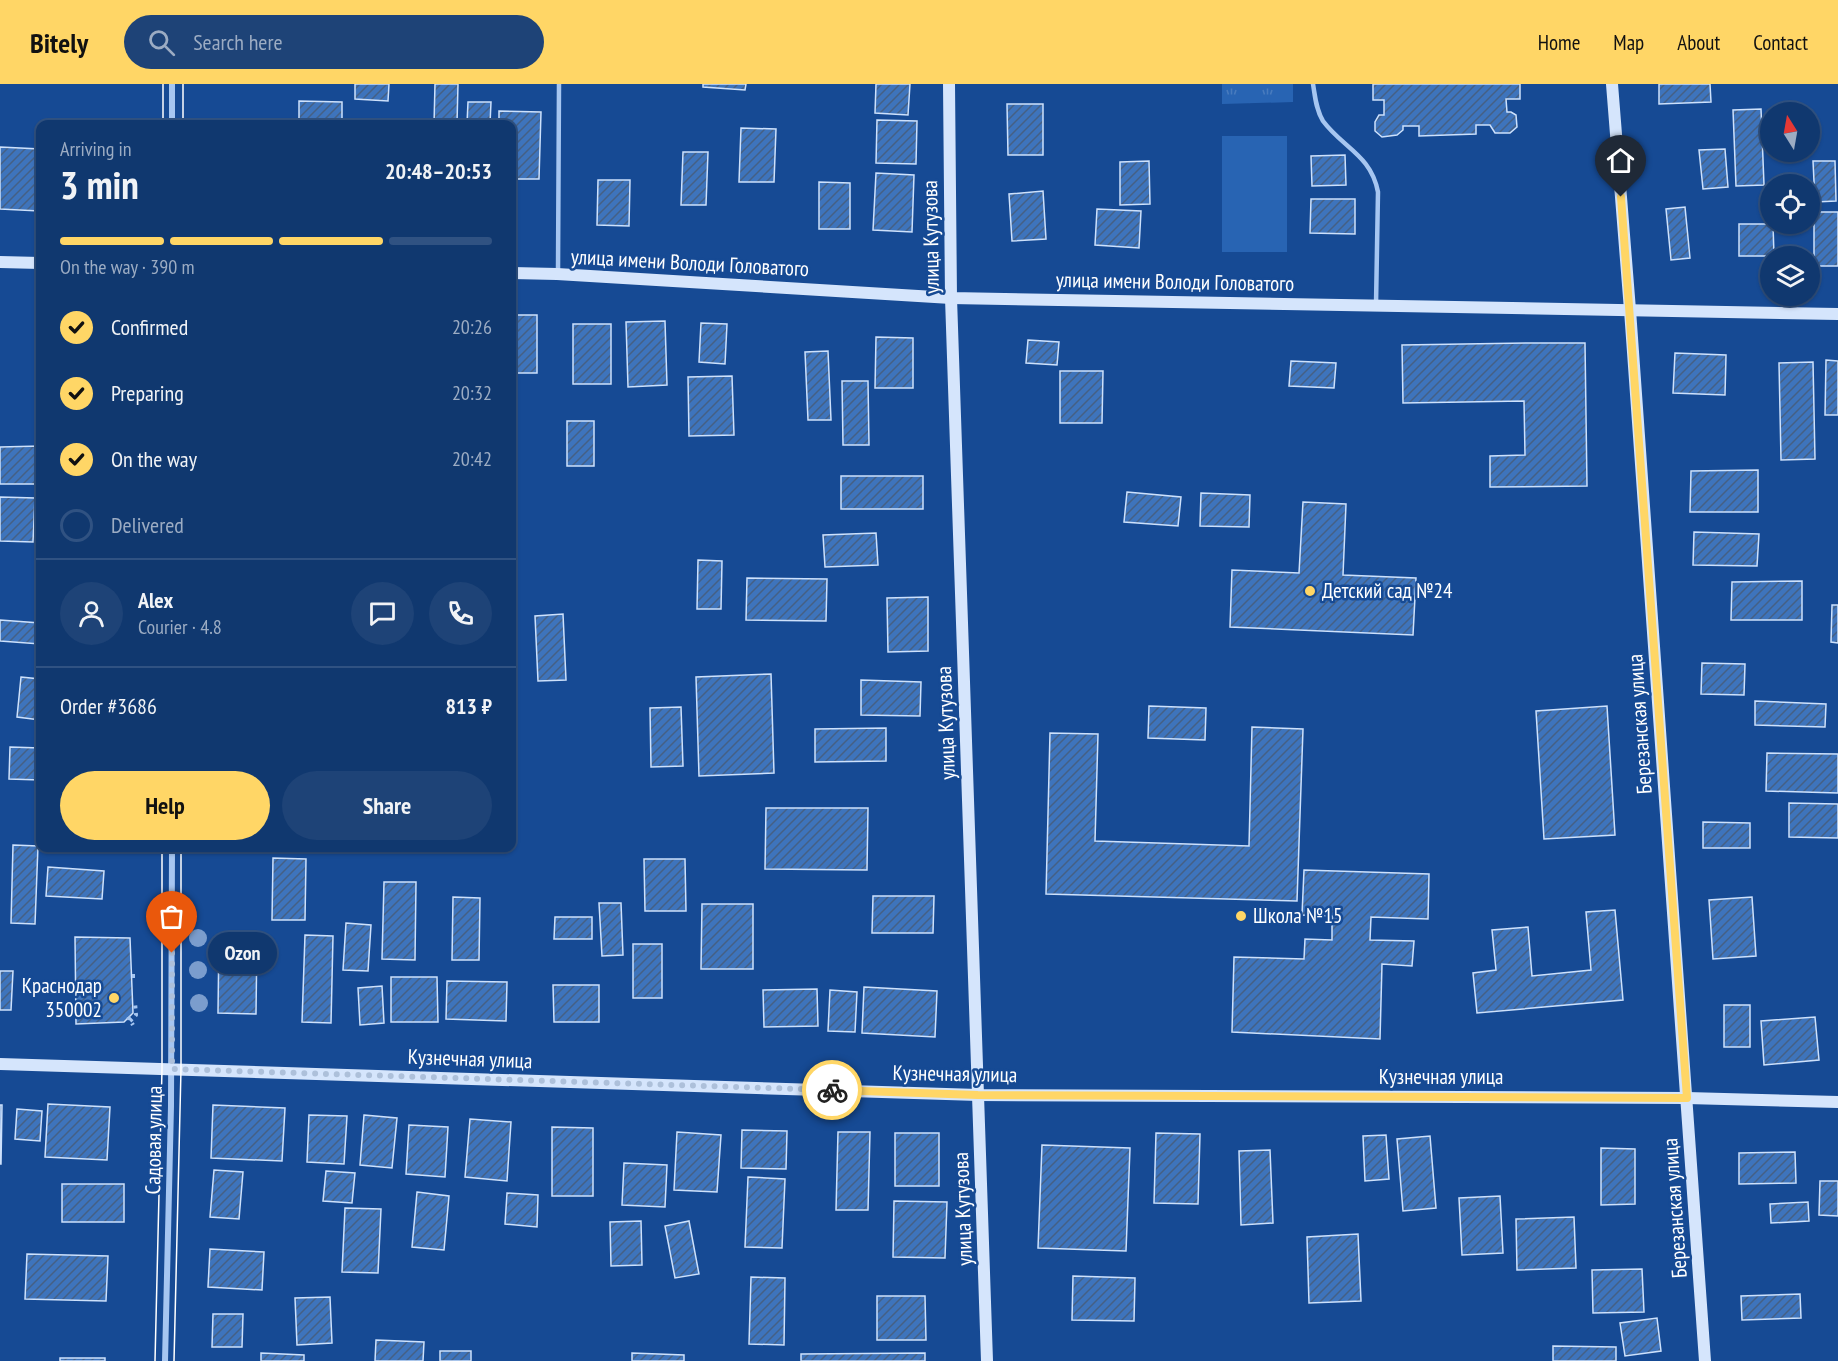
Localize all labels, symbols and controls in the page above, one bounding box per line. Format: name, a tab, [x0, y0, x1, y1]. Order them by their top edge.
search box	[124, 15, 544, 69]
text: Bitely	[30, 24, 88, 61]
icon: search	[145, 26, 178, 59]
text: Search here	[193, 28, 283, 56]
text: Home	[1538, 29, 1580, 56]
text: Map	[1613, 29, 1644, 56]
text: About	[1677, 29, 1720, 56]
text: Contact	[1753, 29, 1808, 56]
north arrow	[1760, 102, 1820, 162]
map controls	[1760, 102, 1820, 306]
pin	[1595, 135, 1646, 197]
text: Arriving in	[60, 136, 132, 162]
icon: home	[1604, 144, 1637, 177]
text: 20:48–20:53	[385, 157, 492, 185]
text: 3 min	[60, 159, 139, 210]
button: locate	[1760, 174, 1820, 234]
street label: улица Кутузова	[916, 180, 945, 294]
street label: улица имени Володи Головатого	[570, 243, 810, 282]
button: layers	[1760, 246, 1820, 306]
text: On the way · 390 m	[60, 254, 195, 280]
street label: улица имени Володи Головатого	[1056, 266, 1294, 297]
icon: check	[60, 311, 93, 344]
text: Confirmed	[111, 313, 188, 341]
text: 20:26	[452, 314, 492, 340]
icon: check	[60, 377, 93, 410]
text: Preparing	[111, 379, 184, 407]
text: 20:32	[452, 380, 492, 406]
icon: check	[60, 443, 93, 476]
text: On the way	[111, 445, 197, 473]
text: 20:42	[452, 446, 492, 472]
text: Delivered	[111, 511, 184, 539]
place label: Детский сад №24	[1322, 577, 1453, 604]
button: person	[60, 582, 123, 645]
button: chat	[351, 582, 414, 645]
button: phone	[429, 582, 492, 645]
marker: Детский сад №24	[1303, 584, 1317, 598]
text: Alex	[138, 586, 173, 614]
text: Courier · 4.8	[138, 614, 222, 640]
street label: Березанская улица	[1621, 653, 1658, 795]
street label: улица Кутузова	[930, 666, 961, 780]
text: Order #3686	[60, 692, 157, 720]
text: 813 ₽	[445, 692, 492, 720]
button: Help	[60, 771, 270, 840]
button: Share	[282, 771, 492, 840]
pin	[146, 891, 197, 953]
icon: bag	[155, 900, 188, 933]
place label: Школа №15	[1253, 902, 1342, 929]
marker: Школа №15	[1234, 909, 1248, 923]
callout: Ozon	[208, 932, 277, 974]
text: Ozon	[224, 940, 261, 966]
place label: Краснодар 350002	[22, 972, 102, 1023]
marker: Краснодар 350002	[107, 991, 121, 1005]
street label: Кузнечная улица	[407, 1043, 533, 1074]
street label: Кузнечная улица	[892, 1059, 1018, 1088]
courier	[802, 1060, 862, 1120]
street label: Кузнечная улица	[1379, 1063, 1503, 1090]
icon: bike	[816, 1074, 849, 1107]
street label: Садовая улица	[139, 1085, 168, 1195]
street label: Березанская улица	[1656, 1137, 1693, 1279]
street label: улица Кутузова	[947, 1152, 978, 1266]

